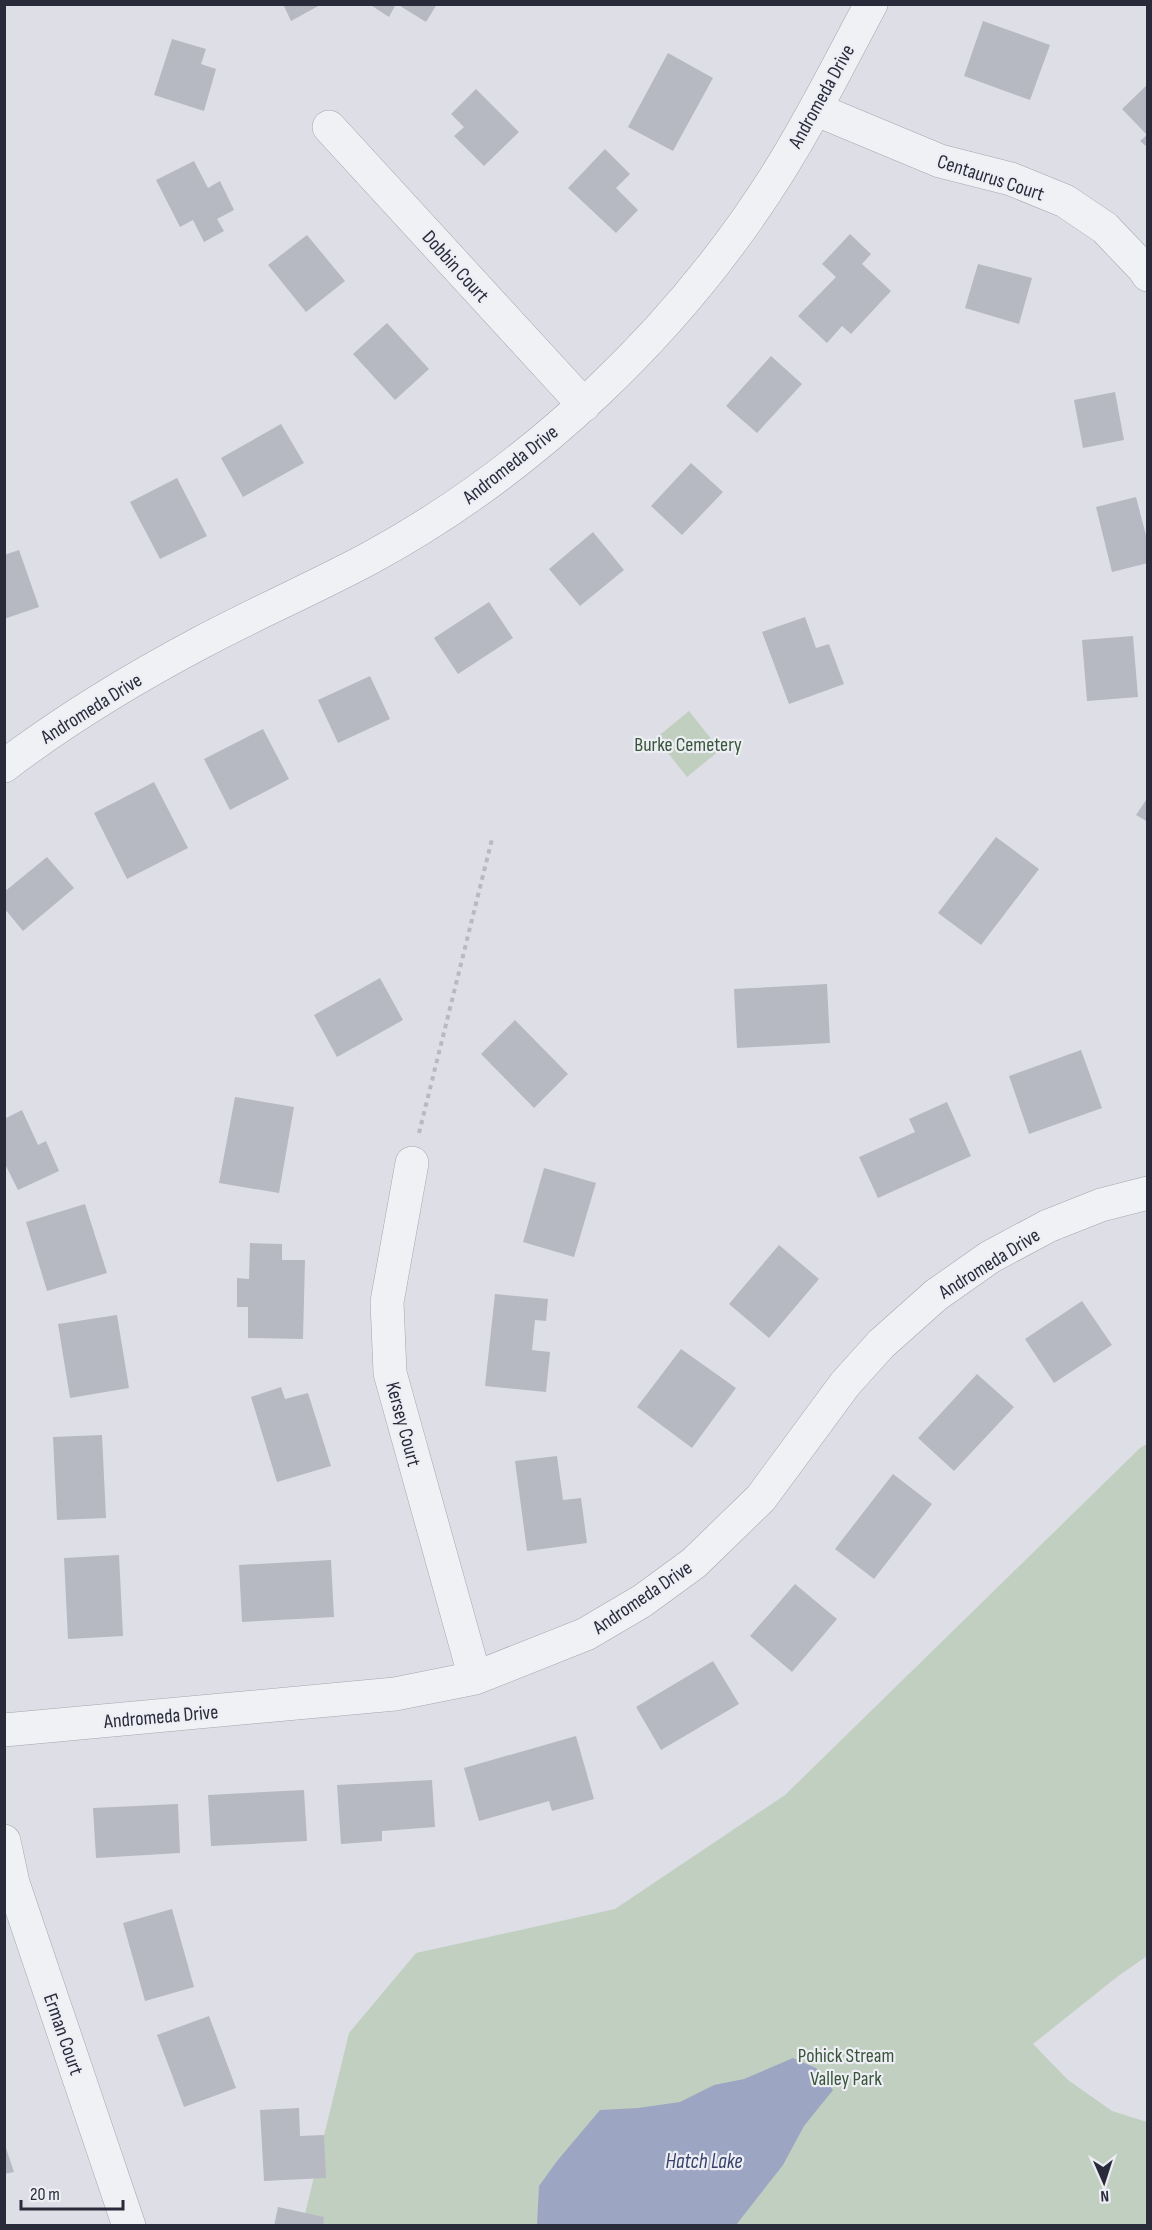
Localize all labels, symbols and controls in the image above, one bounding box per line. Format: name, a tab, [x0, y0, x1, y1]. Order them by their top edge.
street label: Andromeda Drive	[783, 41, 860, 153]
street label: Centaurus Court	[934, 149, 1047, 207]
street label: Dobbin Court	[417, 226, 494, 308]
street label: Andromeda Drive	[457, 420, 563, 510]
street label: Andromeda Drive	[36, 668, 146, 750]
park label: Burke Cemetery	[634, 733, 742, 757]
street label: Andromeda Drive	[934, 1223, 1044, 1305]
street label: Kersey Court	[380, 1379, 426, 1469]
street label: Andromeda Drive	[588, 1556, 697, 1640]
street label: Andromeda Drive	[102, 1700, 219, 1734]
street label: Erman Court	[38, 1990, 88, 2078]
park label: Pohick Stream Valley Park	[798, 2044, 894, 2091]
water label: Hatch Lake	[665, 2149, 743, 2174]
north arrow	[1074, 2152, 1134, 2212]
scale bar	[21, 2173, 123, 2211]
text: 20 m	[30, 2184, 60, 2205]
text: N	[1100, 2186, 1109, 2205]

